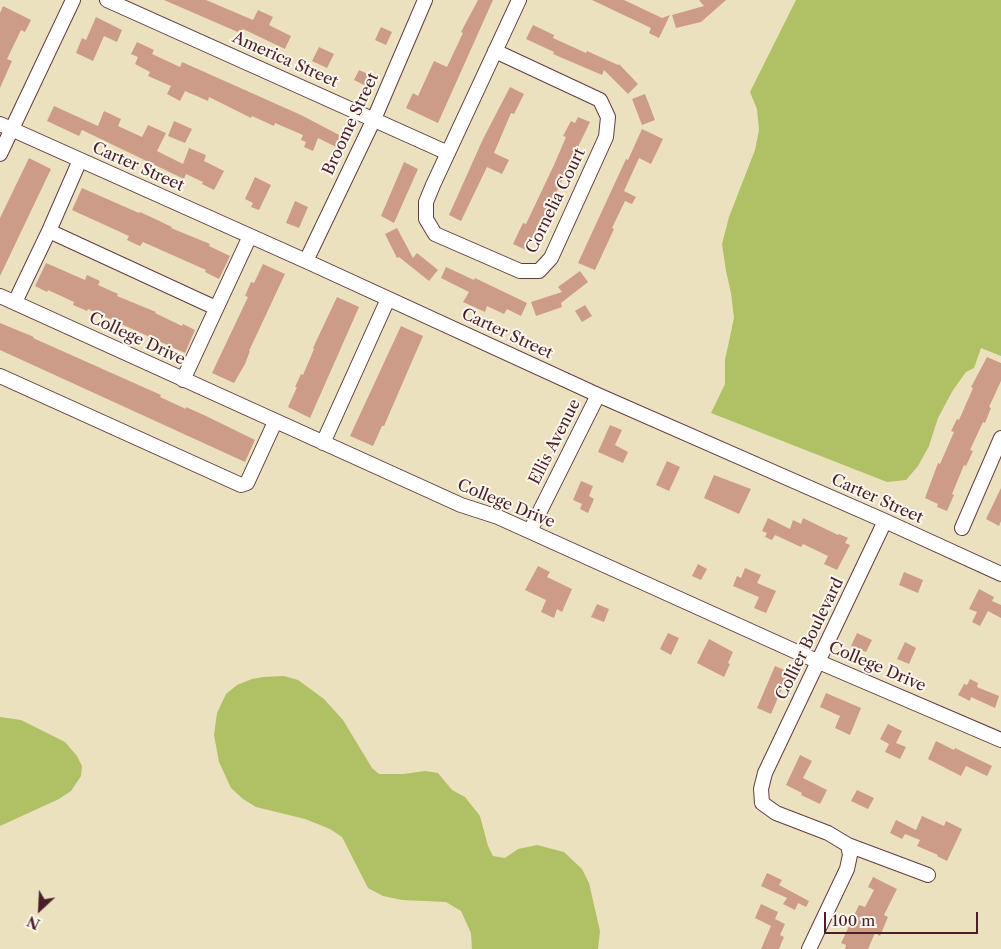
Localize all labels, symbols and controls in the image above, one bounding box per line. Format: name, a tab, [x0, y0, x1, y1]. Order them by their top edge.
street label: America Street	[229, 28, 341, 92]
street label: Broome Street	[319, 70, 383, 178]
street label: Carter Street	[89, 138, 187, 196]
street label: Cornelia Court	[522, 145, 590, 257]
street label: Carter Street	[458, 304, 556, 364]
street label: College Drive	[86, 308, 188, 370]
street label: Ellis Avenue	[525, 396, 585, 488]
street label: Carter Street	[828, 470, 926, 528]
street label: College Drive	[454, 476, 558, 532]
street label: Collier Boulevard	[772, 575, 848, 703]
street label: College Drive	[825, 638, 929, 696]
north arrow	[15, 884, 65, 934]
scale bar	[826, 902, 980, 934]
text: 100 m	[832, 911, 875, 930]
text: N	[24, 912, 43, 933]

